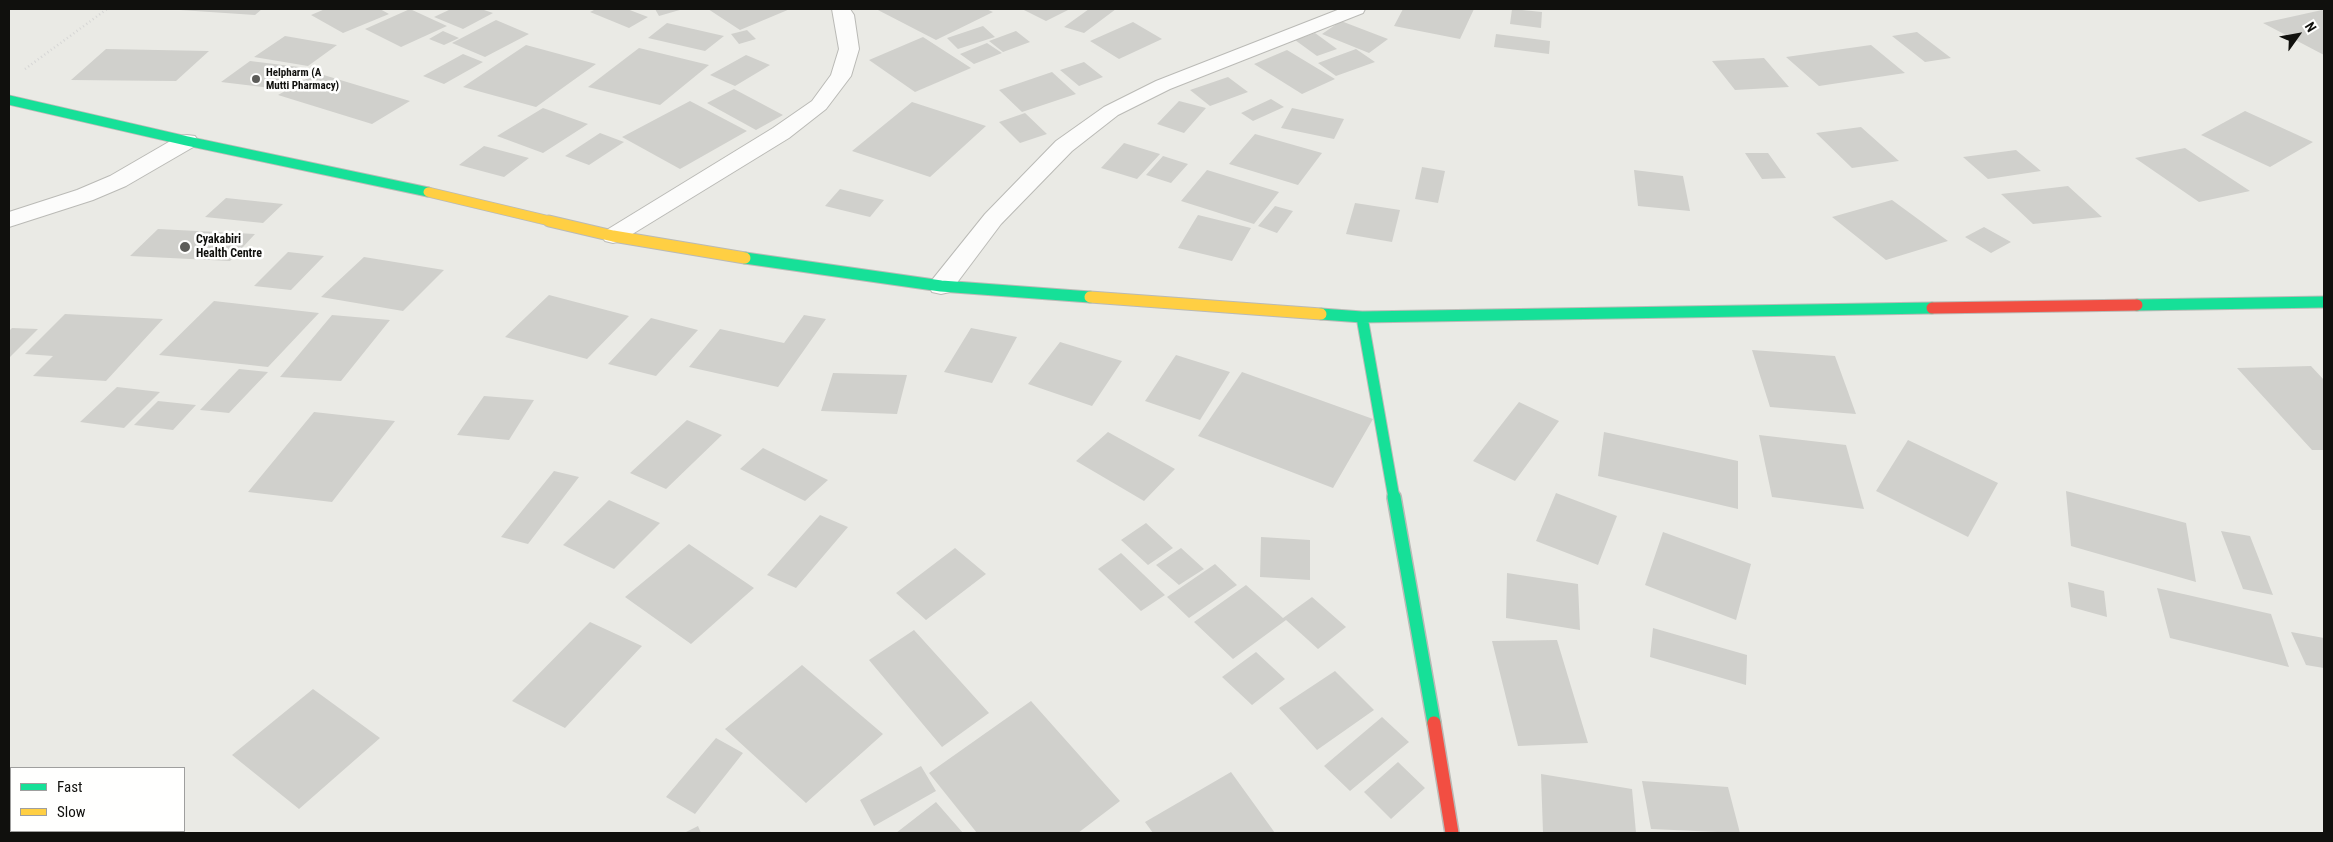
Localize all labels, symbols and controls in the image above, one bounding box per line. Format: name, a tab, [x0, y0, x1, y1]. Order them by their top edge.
north arrow	[2273, 10, 2323, 60]
text: N	[2302, 19, 2320, 35]
place label: Helpharm (A Mutti Pharmacy)	[266, 66, 339, 92]
marker: Helpharm (A Mutti Pharmacy)	[250, 73, 262, 85]
place label: Cyakabiri Health Centre	[196, 233, 262, 261]
marker: Cyakabiri Health Centre	[178, 240, 192, 254]
legend	[10, 767, 185, 832]
text: Fast	[57, 778, 82, 796]
text: Slow	[57, 803, 86, 821]

